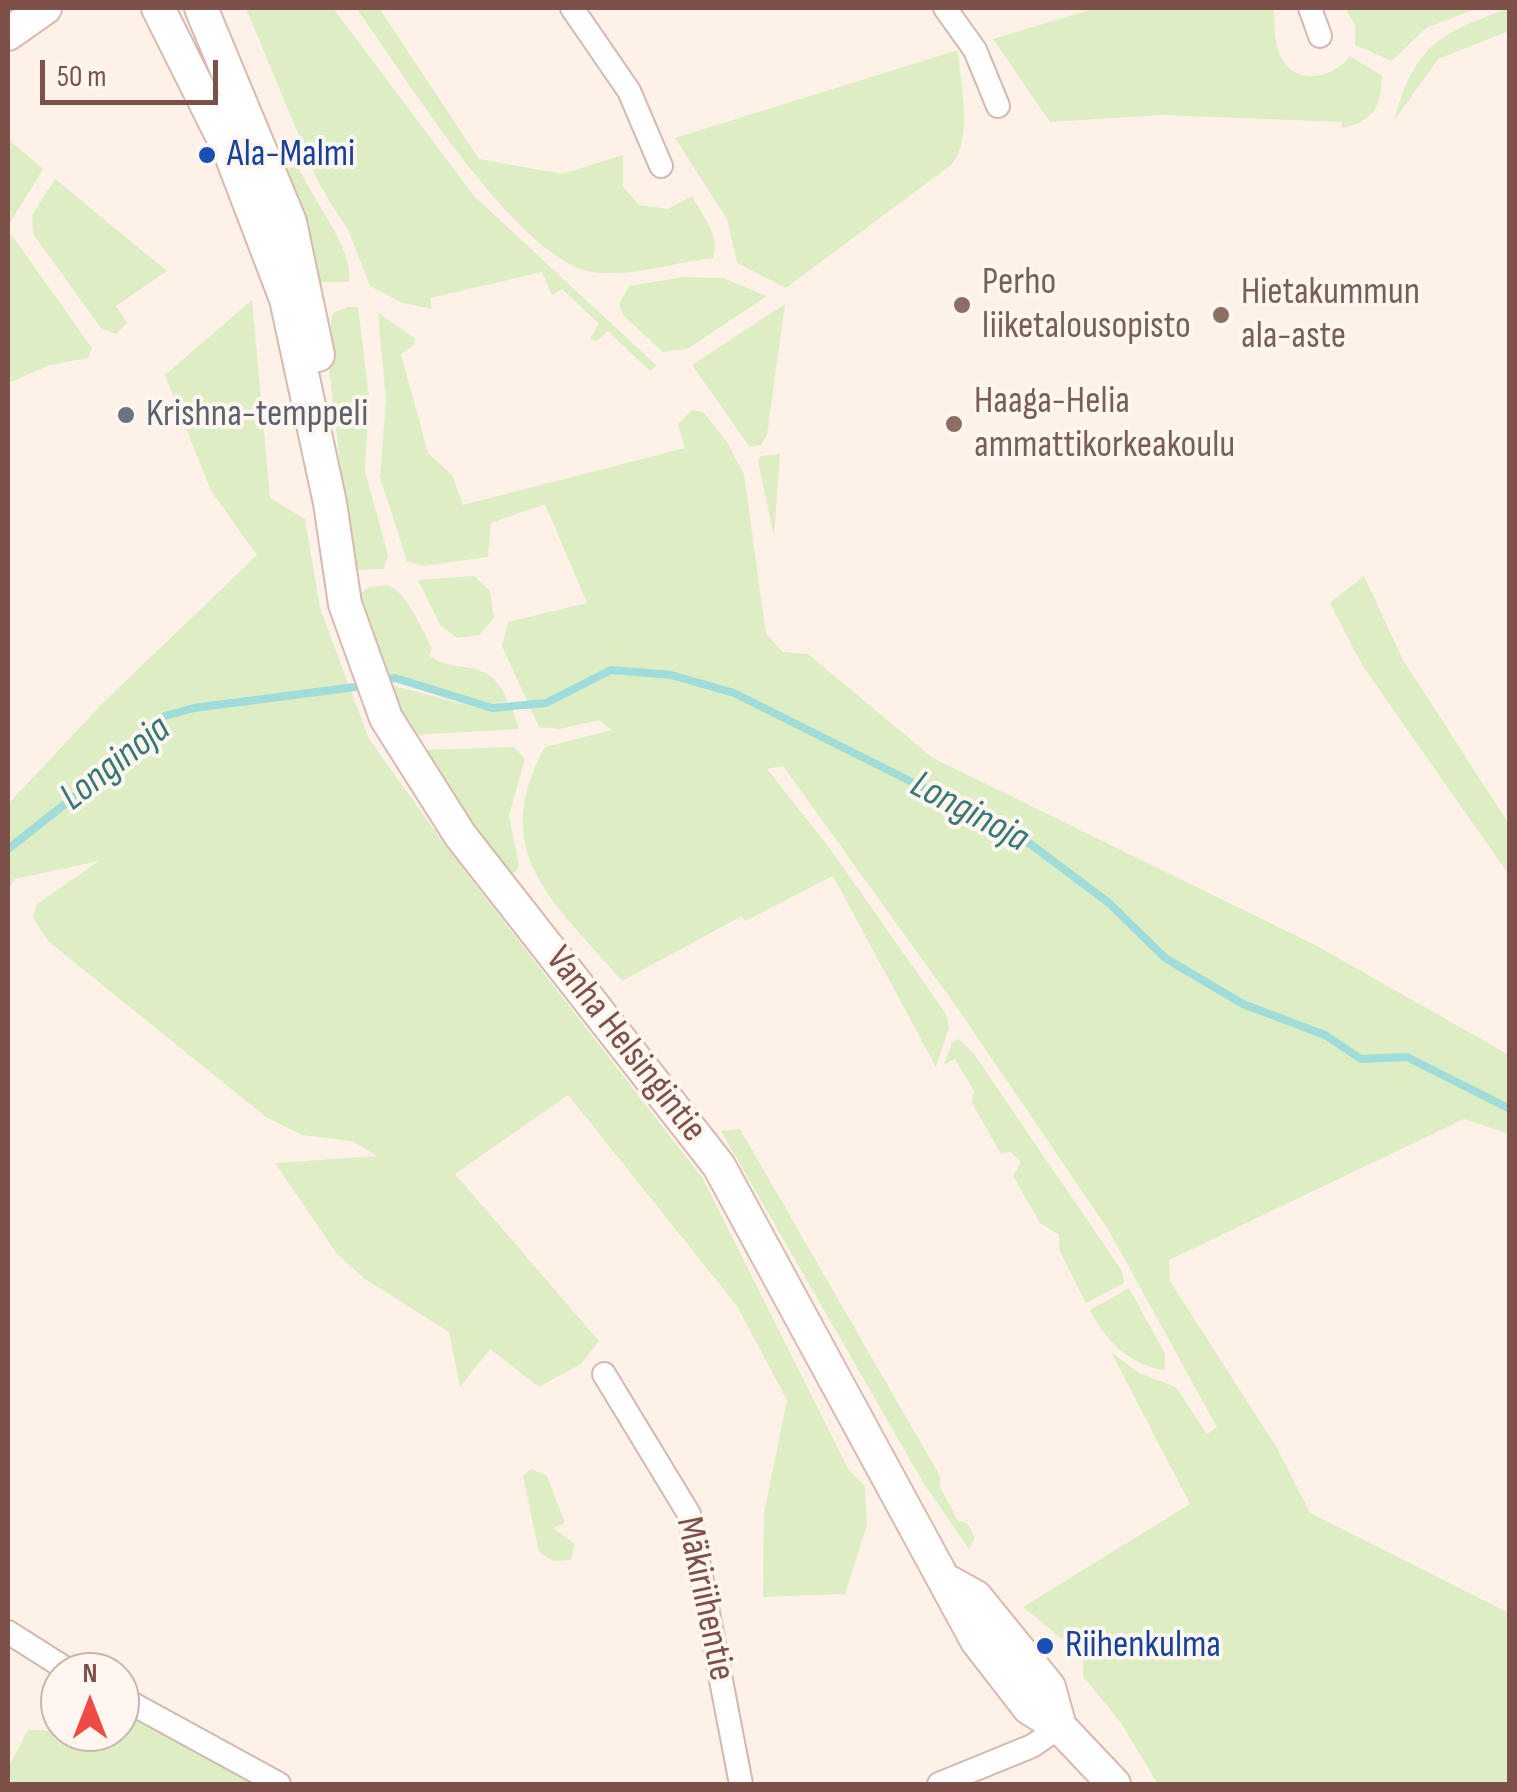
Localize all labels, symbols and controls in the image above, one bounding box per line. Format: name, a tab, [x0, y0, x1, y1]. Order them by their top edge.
scale bar	[45, 40, 222, 102]
text: 50 m	[57, 59, 106, 95]
place label: Ala-Malmi	[227, 132, 355, 178]
marker: Ala-Malmi	[196, 144, 218, 166]
place label: Perho liiketalousopisto	[982, 260, 1191, 350]
place label: Hietakummun ala-aste	[1241, 270, 1420, 360]
marker: Perho liiketalousopisto	[951, 294, 973, 316]
marker: Hietakummun ala-aste	[1210, 304, 1232, 326]
place label: Haaga-Helia ammattikorkeakoulu	[974, 379, 1235, 468]
place label: Krishna-temppeli	[146, 392, 368, 438]
marker: Krishna-temppeli	[115, 404, 137, 426]
marker: Haaga-Helia ammattikorkeakoulu	[943, 413, 965, 435]
water label: Longinoja	[51, 706, 181, 822]
water label: Longinoja	[902, 762, 1036, 864]
street label: Vanha Helsingintie	[535, 938, 715, 1152]
street label: Mäkiriihentie	[664, 1513, 744, 1685]
place label: Riihenkulma	[1065, 1623, 1221, 1669]
marker: Riihenkulma	[1034, 1635, 1056, 1657]
north arrow	[40, 1652, 140, 1752]
text: N	[83, 1657, 97, 1690]

